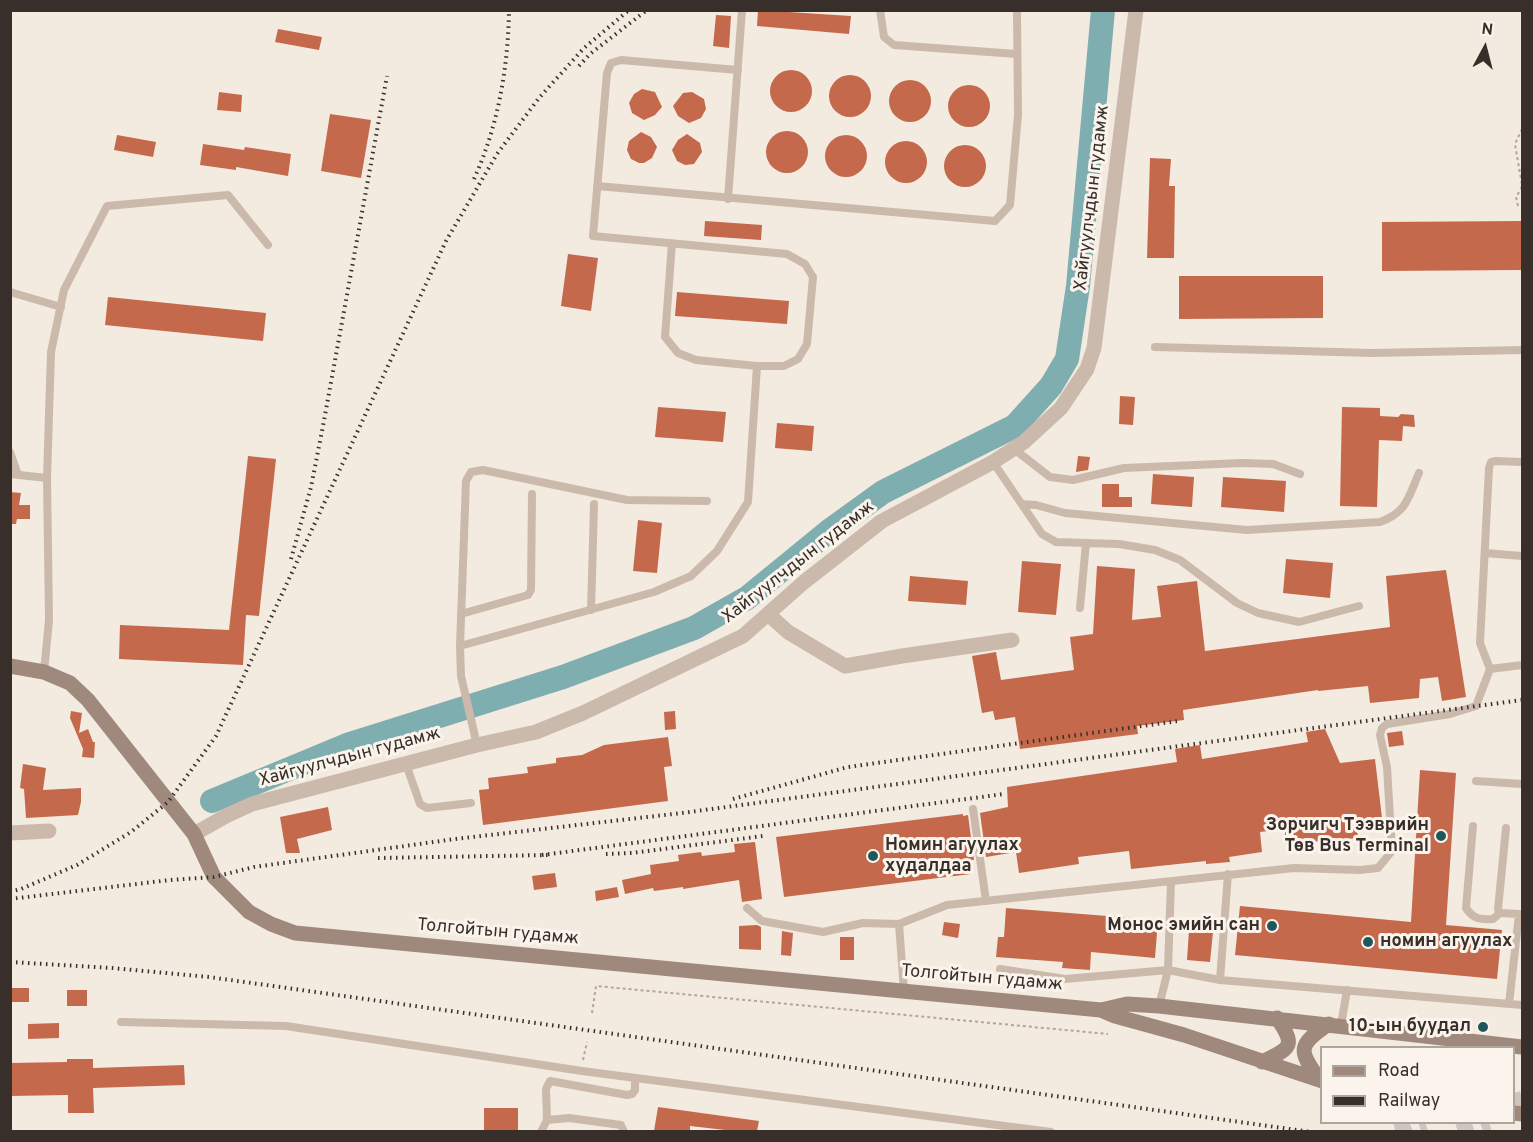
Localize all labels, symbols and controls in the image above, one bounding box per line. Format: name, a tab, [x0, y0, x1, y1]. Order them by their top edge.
north arrow	[1455, 18, 1515, 78]
text: N	[1480, 20, 1494, 41]
street label: Хайгуулчдын гудамж	[1071, 104, 1115, 292]
street label: Хайгуулчдын гудамж	[719, 497, 879, 629]
street label: Хайгуулчдын гудамж	[257, 723, 443, 793]
place label: Зорчигч Тээврийн Төв Bus Terminal	[1266, 815, 1429, 858]
marker: Зорчигч Тээврийн Төв Bus Terminal	[1434, 829, 1448, 843]
place label: Номин агуулах худалдаа	[885, 835, 1019, 878]
marker: Номин агуулах худалдаа	[866, 849, 880, 863]
street label: Толгойтын гудамж	[416, 915, 580, 951]
place label: Монос эмийн сан	[1107, 915, 1260, 937]
marker: Монос эмийн сан	[1265, 919, 1279, 933]
place label: номин агуулах	[1380, 931, 1512, 953]
marker: номин агуулах	[1361, 935, 1375, 949]
street label: Толгойтын гудамж	[900, 961, 1064, 997]
place label: 10-ын буудал	[1349, 1016, 1471, 1038]
marker: 10-ын буудал	[1476, 1020, 1490, 1034]
legend	[1320, 1046, 1515, 1124]
text: Road	[1378, 1060, 1420, 1083]
text: Railway	[1378, 1090, 1440, 1113]

